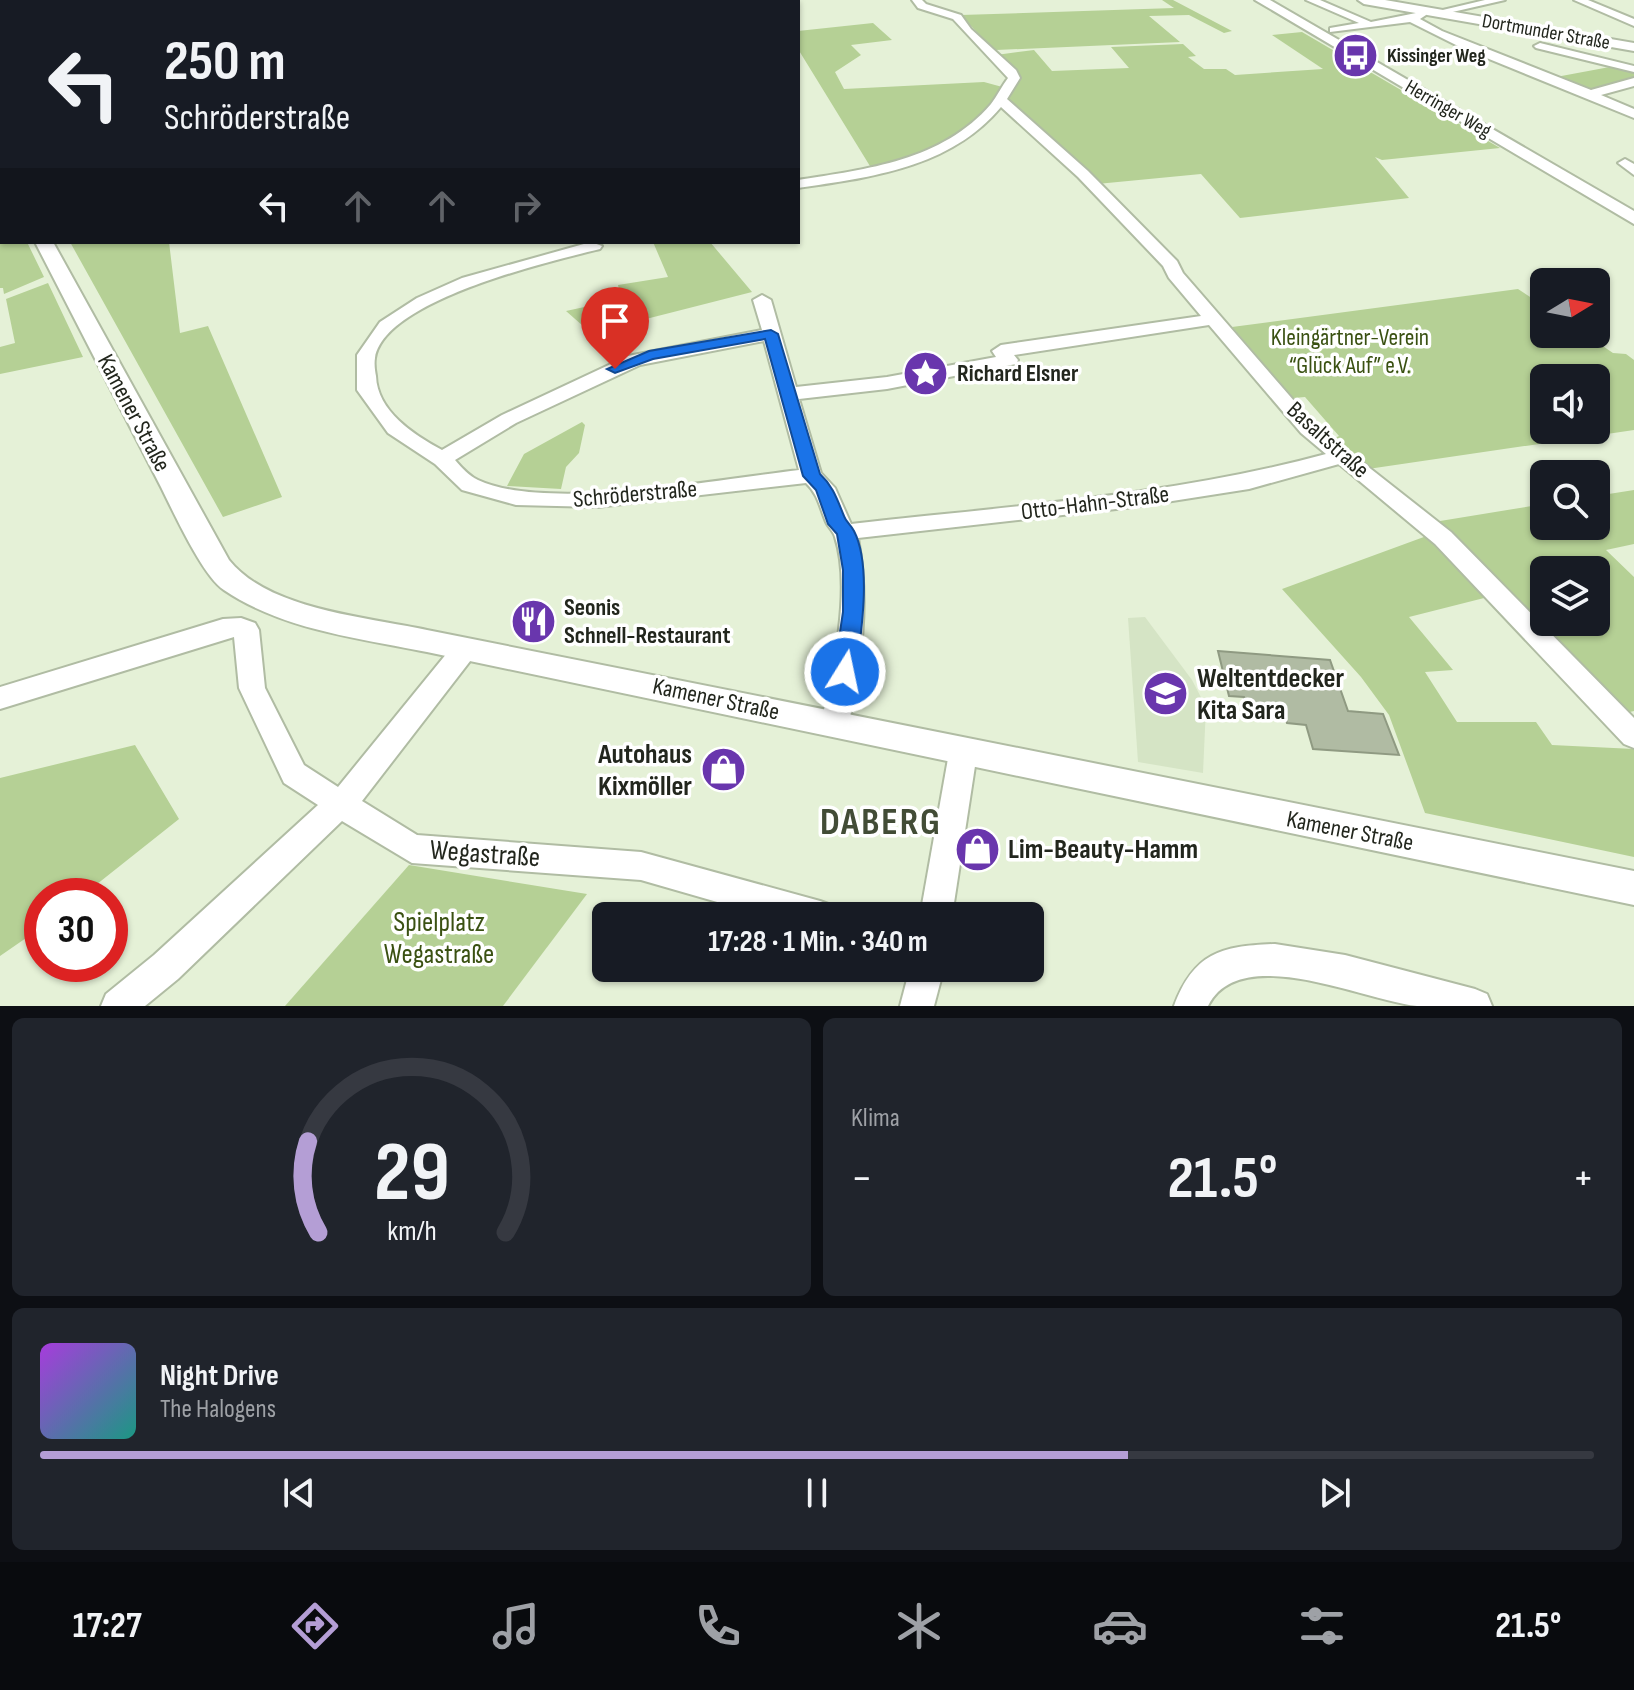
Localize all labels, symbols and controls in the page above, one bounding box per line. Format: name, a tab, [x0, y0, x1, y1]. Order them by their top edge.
street label: Dortmunder Straße	[1480, 9, 1612, 55]
text: 250 m	[164, 29, 286, 96]
icon: left	[32, 32, 136, 136]
bus stop icon: Kissinger Weg	[1332, 32, 1380, 80]
place label: Kissinger Weg	[1387, 44, 1486, 68]
street label: Herringer Weg	[1401, 75, 1495, 143]
text: Schröderstraße	[164, 97, 350, 140]
icon: left	[252, 184, 296, 228]
icon: ahead	[336, 184, 380, 228]
icon: ahead	[420, 184, 464, 228]
icon: right	[504, 184, 548, 228]
north arrow	[1530, 268, 1610, 348]
map controls	[1530, 268, 1610, 636]
pin	[581, 287, 649, 369]
icon: arrive	[593, 299, 637, 343]
park label: Kleingärtner-Verein “Glück Auf” e.V.	[1271, 323, 1429, 380]
street label: Kamener Straße	[91, 349, 177, 477]
place icon: Richard Elsner	[902, 349, 950, 397]
place label: Richard Elsner	[957, 359, 1079, 388]
button: sound	[1530, 364, 1610, 444]
street label: Basaltstraße	[1281, 396, 1375, 484]
button: search	[1530, 460, 1610, 540]
street label: Schröderstraße	[572, 474, 698, 514]
street label: Otto-Hahn-Straße	[1019, 480, 1171, 526]
button: layers	[1530, 556, 1610, 636]
place label: Seonis Schnell-Restaurant	[564, 593, 730, 650]
restaurant icon: Seonis Schnell-Restaurant	[509, 597, 557, 645]
position arrow	[803, 630, 887, 714]
place label: Weltentdecker Kita Sara	[1197, 662, 1345, 727]
school or university icon: Weltentdecker Kita Sara	[1142, 670, 1190, 718]
street label: Kamener Straße	[650, 671, 782, 727]
place label: Autohaus Kixmöller	[597, 738, 692, 803]
shop icon: Autohaus Kixmöller	[699, 746, 747, 794]
district label: DABERG	[820, 800, 942, 845]
street label: Kamener Straße	[1284, 804, 1416, 858]
shop icon: Lim-Beauty-Hamm	[953, 825, 1001, 873]
place label: Lim-Beauty-Hamm	[1008, 833, 1198, 866]
street label: Wegastraße	[429, 834, 541, 874]
speed limit sign: 30	[24, 878, 128, 982]
park label: Spielplatz Wegastraße	[384, 906, 494, 971]
text: 17:28 · 1 Min. · 340 m	[708, 924, 928, 960]
text: Klima	[851, 1103, 900, 1134]
text: 29	[374, 1124, 449, 1224]
text: 21.5°	[1167, 1143, 1278, 1215]
text: −	[851, 1152, 873, 1205]
text: +	[1572, 1152, 1594, 1205]
text: km/h	[387, 1214, 436, 1249]
text: Night Drive	[160, 1358, 279, 1394]
text: The Halogens	[160, 1394, 276, 1425]
icon: previous	[277, 1471, 321, 1515]
icon: pause	[795, 1471, 839, 1515]
icon: next	[1313, 1471, 1357, 1515]
icon: directions	[287, 1598, 343, 1654]
icon: music	[488, 1598, 544, 1654]
icon: phone	[690, 1598, 746, 1654]
icon: climate	[891, 1598, 947, 1654]
icon: car	[1092, 1598, 1148, 1654]
icon: filters	[1294, 1598, 1350, 1654]
text: 17:27	[73, 1605, 142, 1648]
text: 21.5°	[1495, 1605, 1561, 1648]

